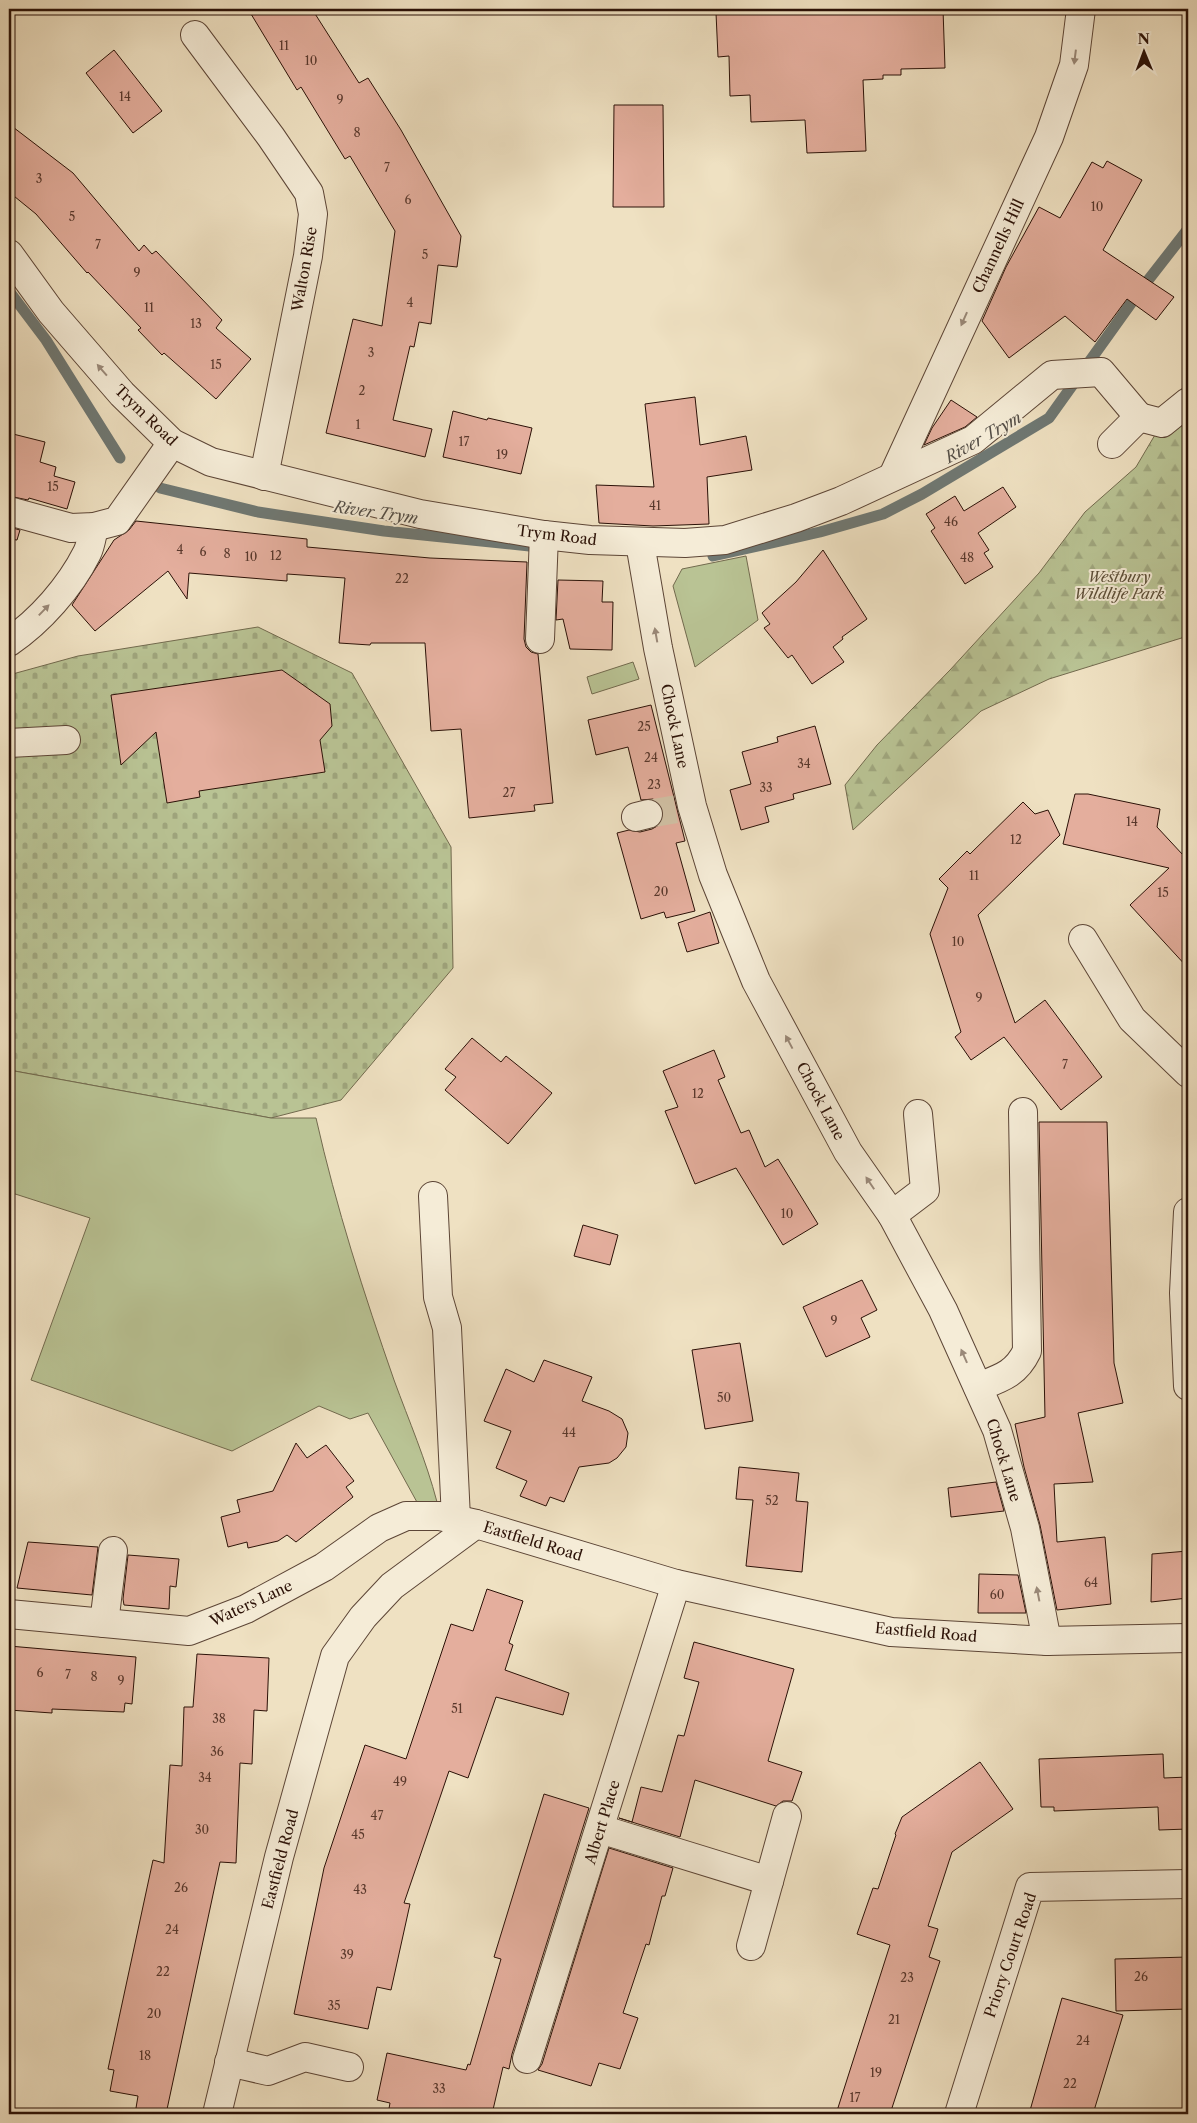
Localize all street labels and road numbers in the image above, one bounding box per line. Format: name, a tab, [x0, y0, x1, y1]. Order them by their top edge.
street label: Channells Hill	[968, 195, 1028, 296]
street label: Walton Rise	[287, 225, 321, 314]
street label: Trym Road	[111, 380, 181, 450]
street label: Trym Road	[516, 521, 598, 549]
street label: Chock Lane	[657, 682, 693, 770]
street label: Chock Lane	[792, 1059, 850, 1143]
street label: Chock Lane	[982, 1416, 1026, 1504]
street label: Eastfield Road	[481, 1517, 585, 1565]
street label: Waters Lane	[206, 1576, 295, 1631]
street label: Eastfield Road	[874, 1618, 978, 1646]
street label: Albert Place	[580, 1778, 624, 1867]
street label: Eastfield Road	[258, 1807, 302, 1911]
street label: Priory Court Road	[980, 1890, 1040, 2020]

